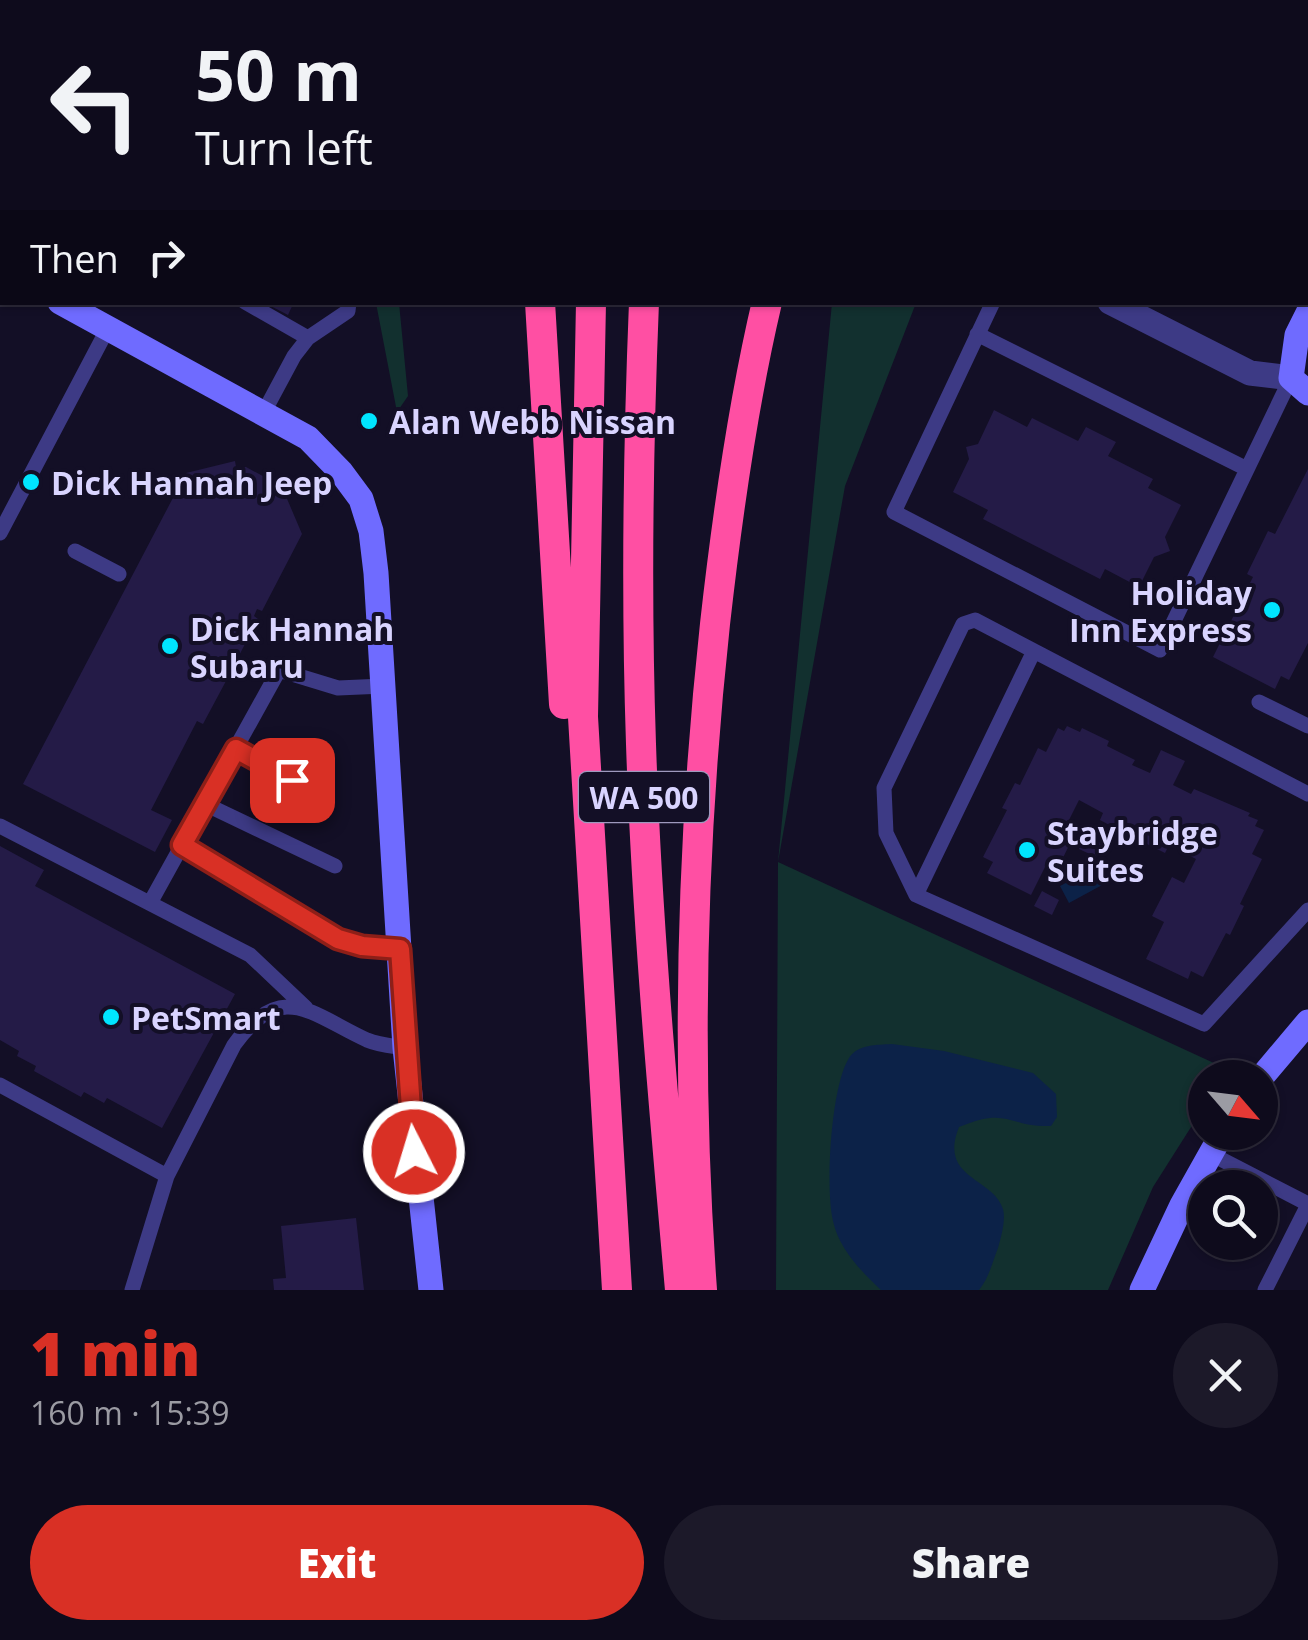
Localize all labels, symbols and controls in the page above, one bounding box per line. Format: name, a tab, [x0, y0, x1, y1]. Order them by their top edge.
text: 50 m	[195, 26, 362, 122]
icon: left	[30, 40, 160, 170]
text: Turn left	[195, 117, 373, 178]
icon: right	[139, 230, 194, 285]
text: Then	[30, 232, 119, 284]
place label: Alan Webb Nissan	[389, 400, 676, 443]
marker: Alan Webb Nissan	[358, 410, 380, 432]
place label: Dick Hannah Jeep	[51, 461, 332, 504]
marker: Dick Hannah Jeep	[20, 471, 42, 493]
place label: Holiday Inn Express	[1069, 571, 1253, 651]
marker: Holiday Inn Express	[1261, 599, 1283, 621]
place label: Dick Hannah Subaru	[190, 607, 394, 687]
marker: Dick Hannah Subaru	[159, 635, 181, 657]
pin	[250, 738, 335, 823]
icon: arrive	[265, 753, 320, 808]
road number: WA 500	[579, 772, 709, 822]
place label: Staybridge Suites	[1047, 811, 1218, 891]
marker: Staybridge Suites	[1016, 839, 1038, 861]
place label: PetSmart	[131, 996, 281, 1039]
marker: PetSmart	[100, 1006, 122, 1028]
north arrow	[1188, 1060, 1278, 1150]
map controls	[1188, 1060, 1278, 1260]
position arrow	[362, 1100, 466, 1204]
button: search	[1188, 1170, 1278, 1260]
text: 1 min	[30, 1312, 200, 1394]
button: close	[1173, 1323, 1278, 1428]
text: 160 m · 15:39	[30, 1391, 229, 1434]
button: Exit	[30, 1505, 644, 1620]
button: Share	[664, 1505, 1278, 1620]

